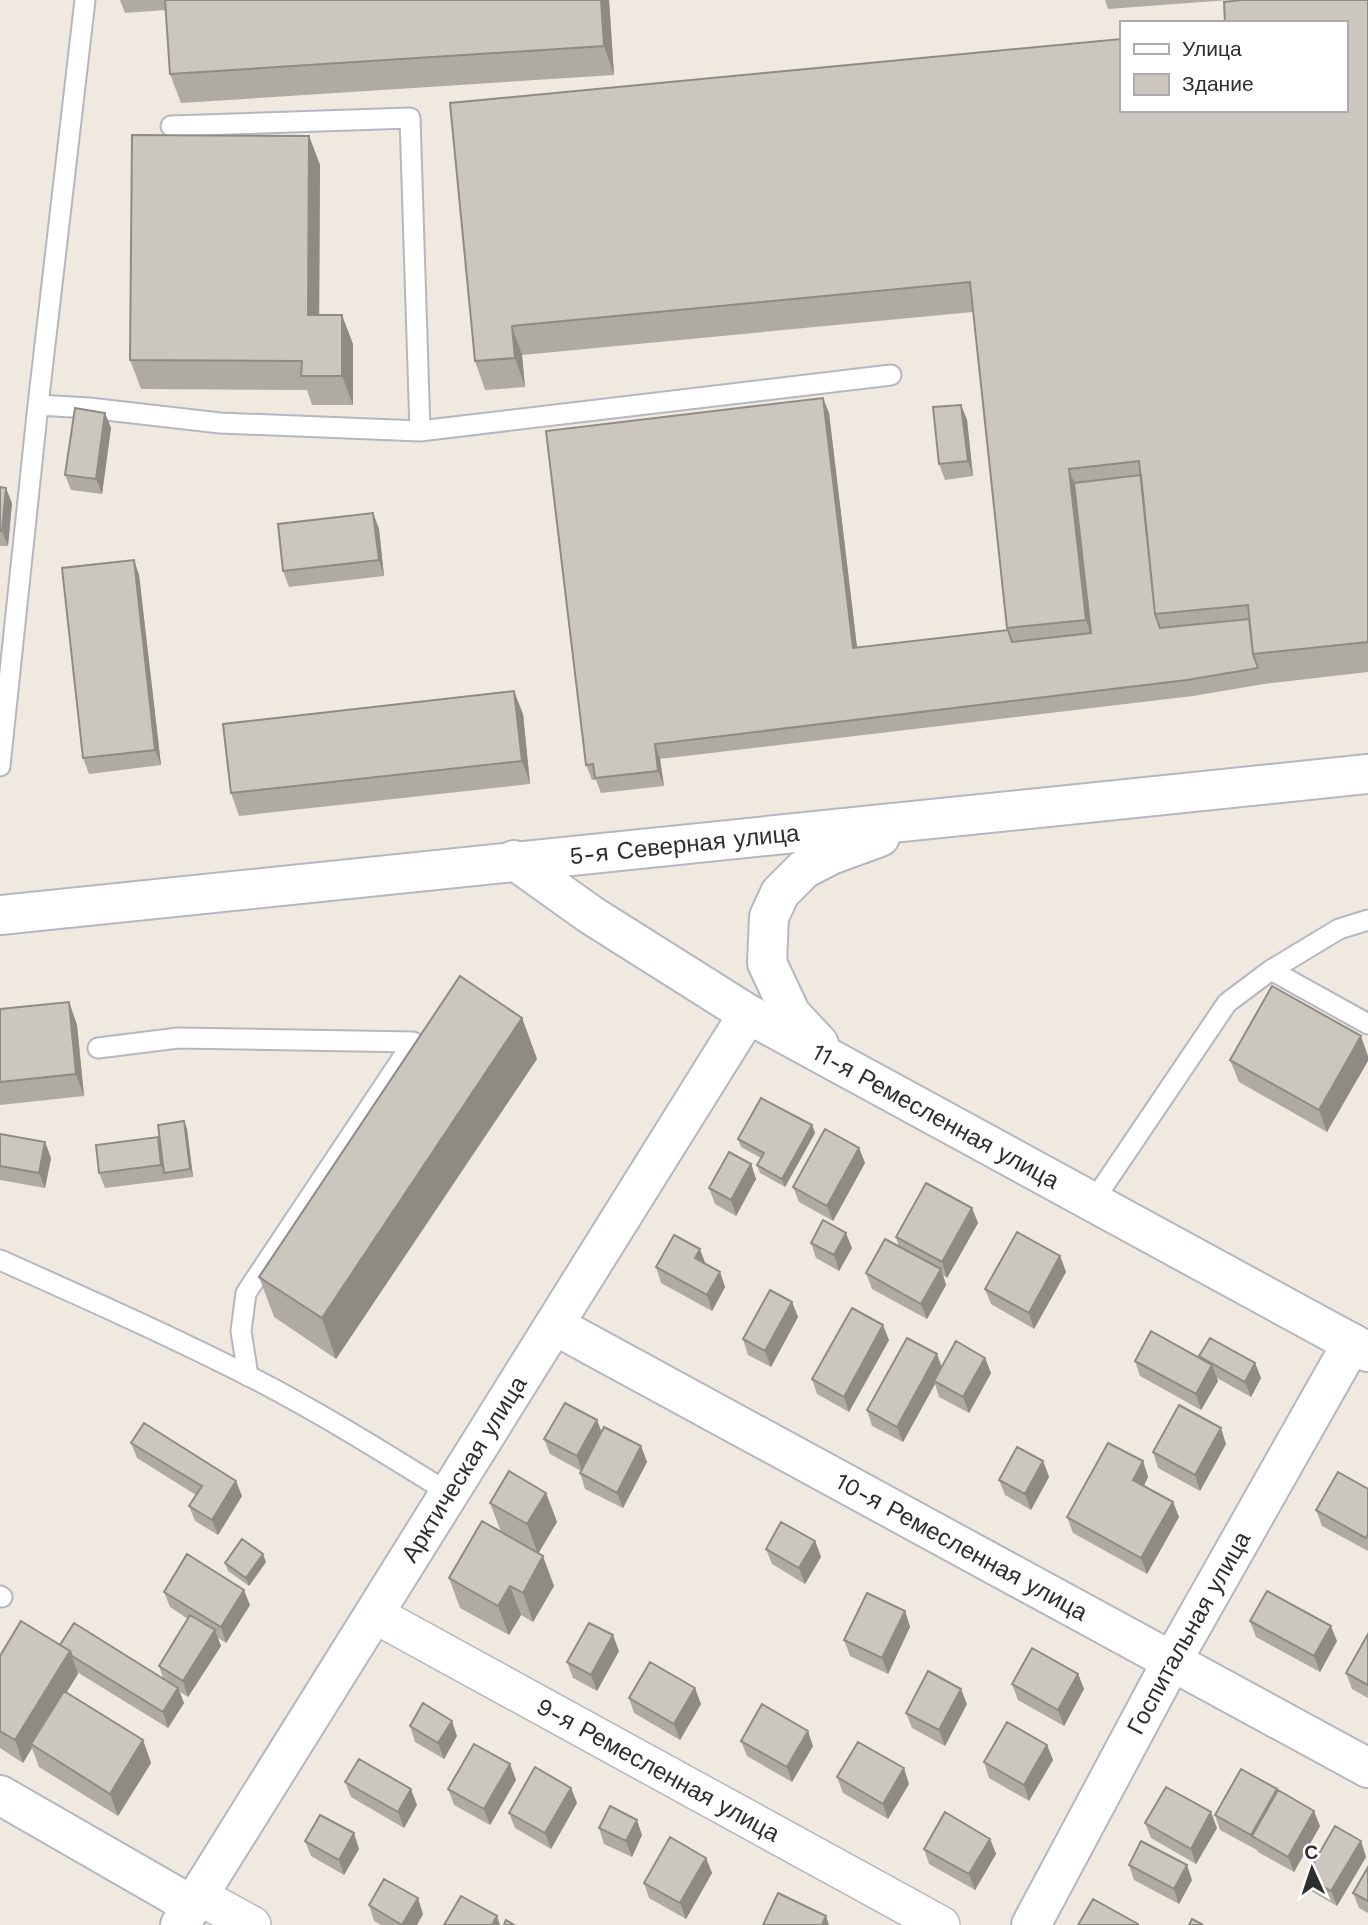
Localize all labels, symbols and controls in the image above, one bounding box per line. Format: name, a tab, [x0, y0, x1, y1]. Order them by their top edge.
legend	[1120, 21, 1347, 112]
text: Улица	[1182, 36, 1242, 61]
text: Здание	[1182, 71, 1254, 96]
street label: 5-я Северная улица	[568, 819, 801, 870]
street label: 11-я Ремесленная улица	[807, 1038, 1064, 1195]
street label: Арктическая улица	[396, 1371, 533, 1568]
street label: 10-я Ремесленная улица	[831, 1467, 1093, 1627]
street label: Госпитальная улица	[1121, 1526, 1257, 1739]
street label: 9-я Ремесленная улица	[532, 1692, 785, 1848]
north arrow	[1277, 1834, 1347, 1904]
text: С	[1304, 1841, 1319, 1864]

